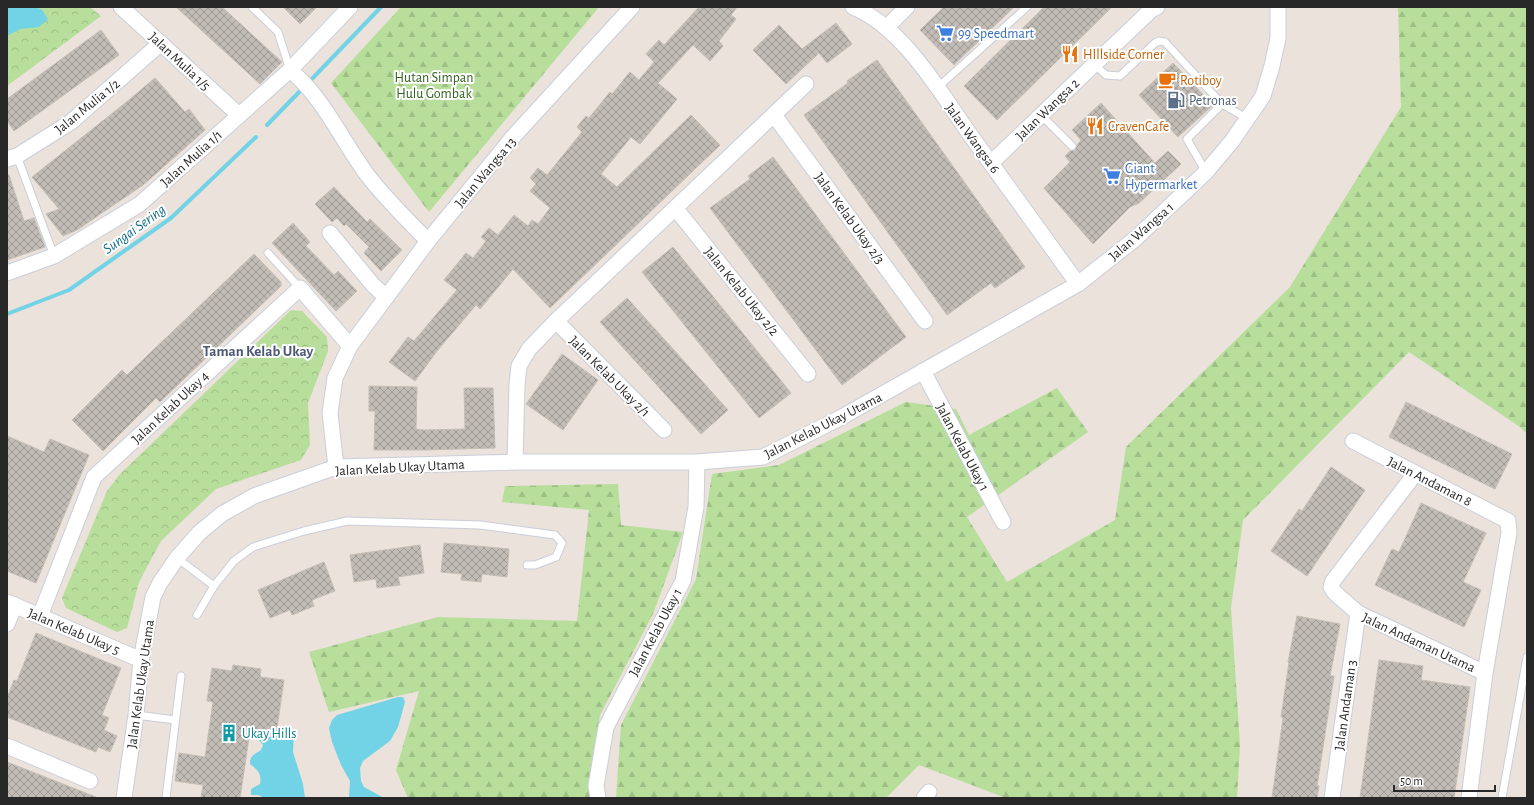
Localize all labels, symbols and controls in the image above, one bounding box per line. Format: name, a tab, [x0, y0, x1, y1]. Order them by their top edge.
supermarket icon: 99 Speedmart	[935, 23, 955, 43]
place label: 99 Speedmart	[958, 27, 1034, 41]
street label: Jalan Mulia 1/5	[146, 30, 213, 94]
restaurant icon: HIllside Corner	[1060, 44, 1080, 64]
place label: HIllside Corner	[1083, 48, 1165, 62]
cafe icon: Rotiboy	[1157, 70, 1177, 90]
park label: Hutan Simpan Hulu Gombak	[395, 71, 473, 101]
place label: Rotiboy	[1180, 74, 1222, 88]
street label: Jalan Wangsa 2	[1013, 76, 1082, 143]
street label: Jalan Mulia 1/2	[53, 77, 123, 137]
fuel station icon: Petronas	[1166, 90, 1186, 110]
place label: Petronas	[1189, 94, 1237, 108]
street label: Jalan Wangsa 6	[942, 101, 1002, 176]
restaurant icon: CravenCafe	[1085, 116, 1105, 136]
place label: CravenCafe	[1108, 120, 1169, 134]
street label: Jalan Mulia 1/1	[158, 128, 225, 190]
street label: Jalan Wangsa 13	[453, 135, 519, 210]
place label: Giant Hypermarket	[1125, 162, 1198, 192]
supermarket icon: Giant Hypermarket	[1102, 166, 1122, 186]
street label: Jalan Kelab Ukay 2/3	[812, 171, 887, 267]
street label: Jalan Wangsa 1	[1107, 200, 1177, 264]
water label: Sungai Sering	[100, 202, 168, 257]
street label: Jalan Kelab Ukay 2/2	[701, 245, 781, 338]
street label: Jalan Kelab Ukay 2/1	[566, 334, 652, 420]
district label: Taman Kelab Ukay	[203, 344, 314, 359]
street label: Jalan Kelab Ukay 4	[130, 369, 212, 447]
street label: Jalan Kelab Ukay Utama	[762, 390, 885, 462]
street label: Jalan Kelab Ukay 1	[933, 401, 991, 494]
street label: Jalan Andaman 8	[1385, 455, 1474, 509]
street label: Jalan Kelab Ukay Utama	[335, 458, 466, 478]
street label: Jalan Kelab Ukay 1	[627, 586, 685, 679]
street label: Jalan Kelab Ukay 5	[26, 606, 122, 658]
street label: Jalan Andaman Utama	[1360, 611, 1478, 675]
street label: Jalan Kelab Ukay Utama	[125, 618, 157, 749]
street label: Jalan Andaman 3	[1333, 659, 1359, 751]
building icon: Ukay Hills	[219, 723, 239, 743]
place label: Ukay Hills	[242, 727, 297, 741]
scale bar	[1394, 767, 1495, 793]
text: 50 m	[1400, 775, 1423, 787]

